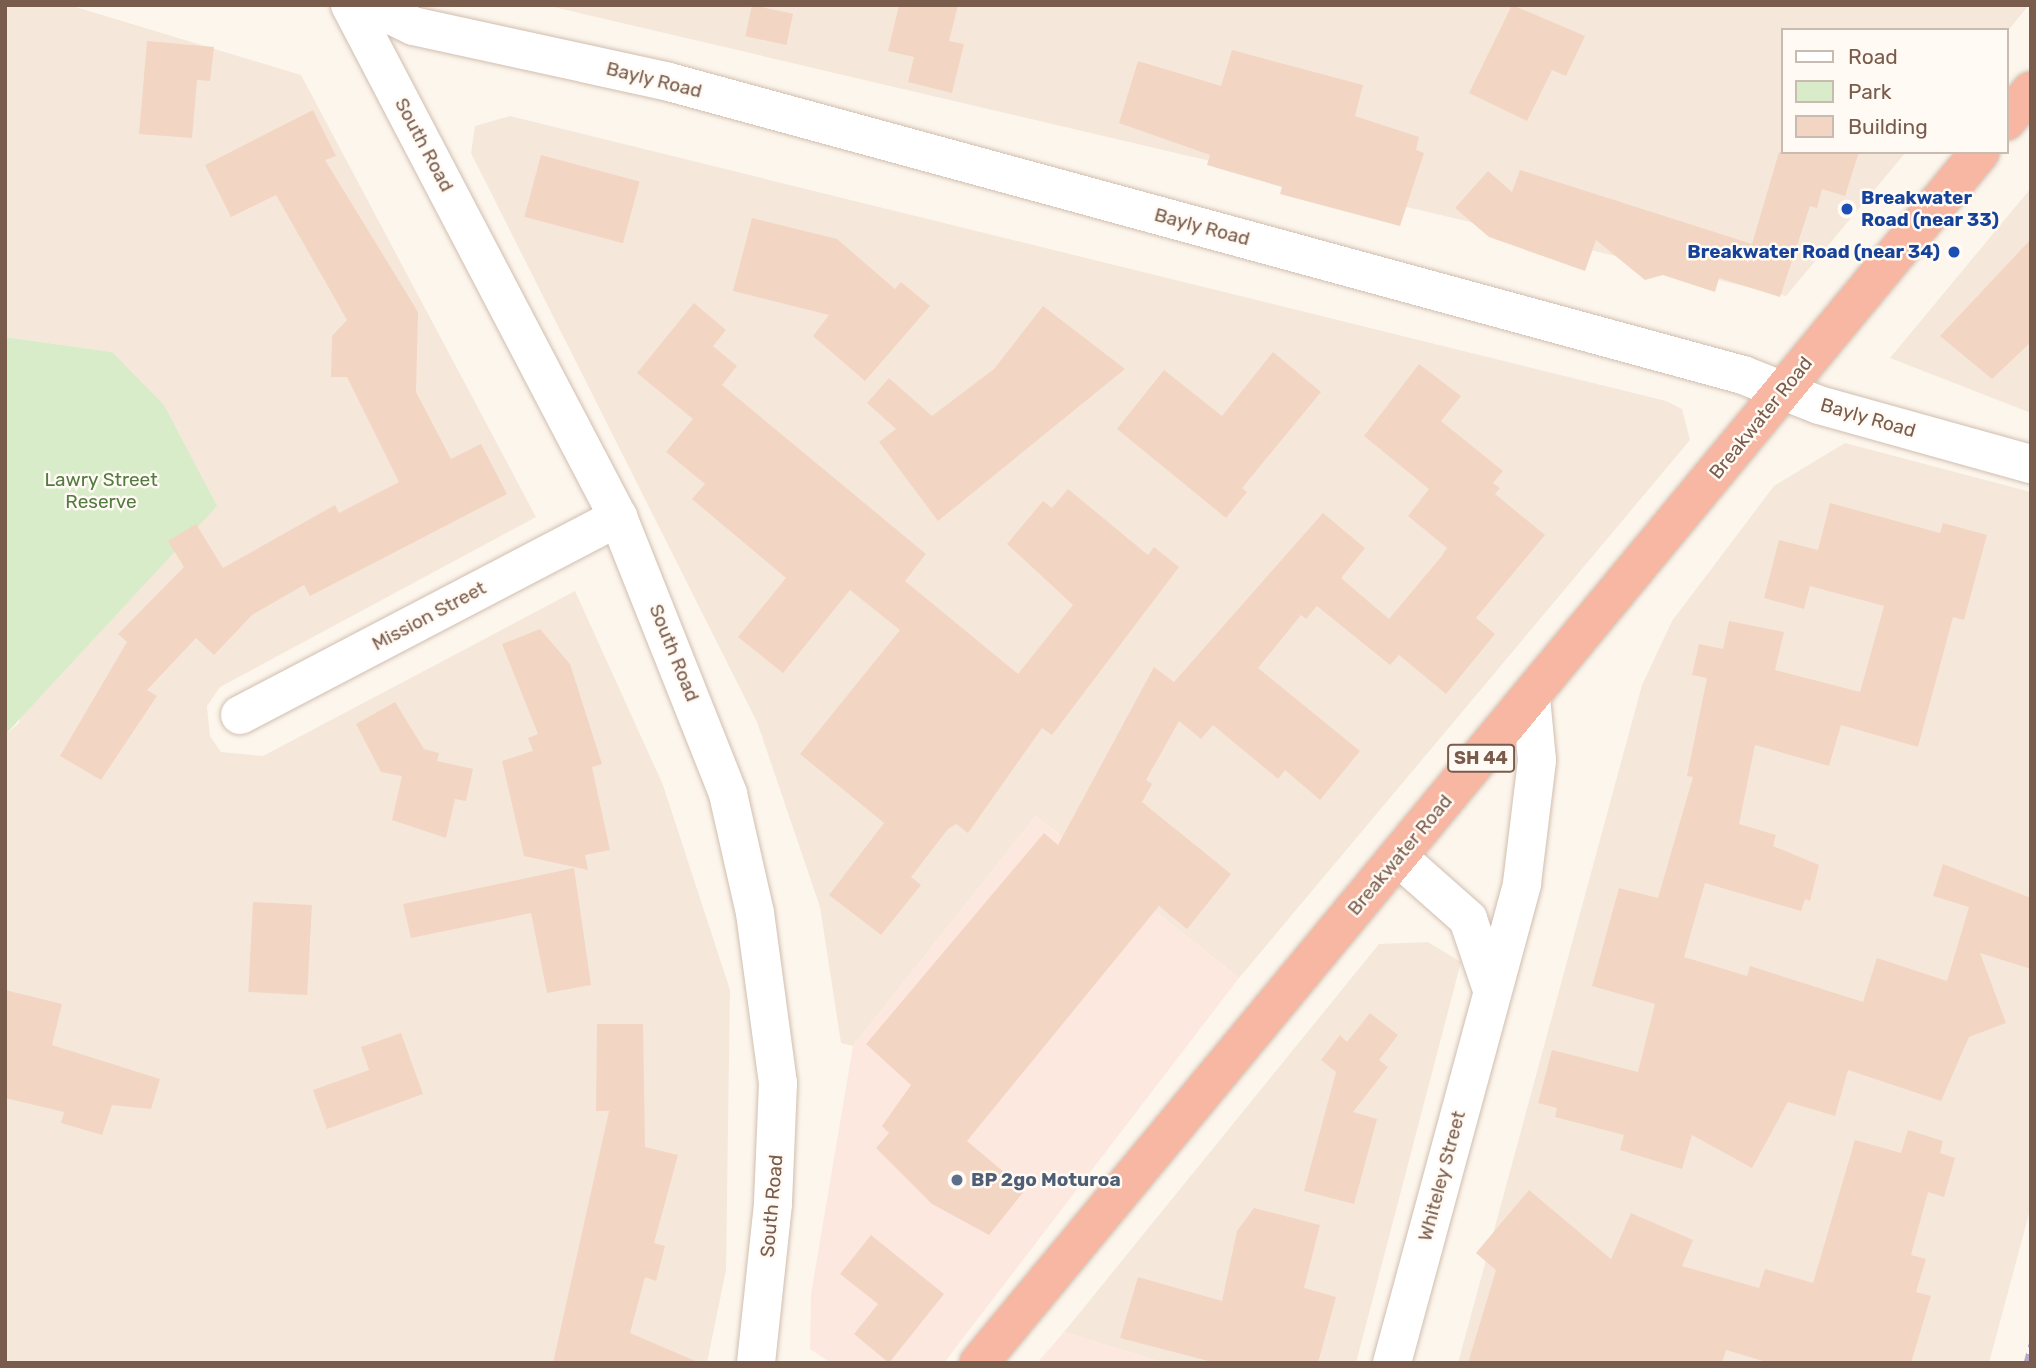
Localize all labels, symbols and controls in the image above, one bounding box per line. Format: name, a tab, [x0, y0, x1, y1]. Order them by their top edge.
legend	[1780, 28, 2008, 154]
text: Road	[1848, 44, 1898, 69]
street label: Bayly Road	[604, 57, 704, 103]
text: Park	[1848, 79, 1892, 104]
street label: South Road	[390, 94, 458, 196]
text: Building	[1848, 114, 1928, 139]
place label: Breakwater Road (near 33)	[1861, 187, 1999, 231]
marker: Breakwater Road (near 33)	[1839, 201, 1855, 217]
street label: Bayly Road	[1152, 203, 1252, 251]
place label: Breakwater Road (near 34)	[1687, 241, 1940, 263]
marker: Breakwater Road (near 34)	[1946, 244, 1962, 260]
street label: Breakwater Road	[1705, 352, 1817, 484]
street label: Bayly Road	[1818, 394, 1918, 442]
park label: Lawry Street Reserve	[44, 469, 158, 513]
street label: Mission Street	[368, 576, 490, 656]
street label: South Road	[644, 601, 704, 705]
road number: SH 44	[1446, 744, 1516, 772]
street label: Breakwater Road	[1343, 790, 1457, 920]
street label: Whiteley Street	[1414, 1108, 1470, 1244]
street label: South Road	[756, 1154, 788, 1258]
place label: BP 2go Moturoa	[971, 1169, 1121, 1191]
marker: BP 2go Moturoa	[949, 1172, 965, 1188]

